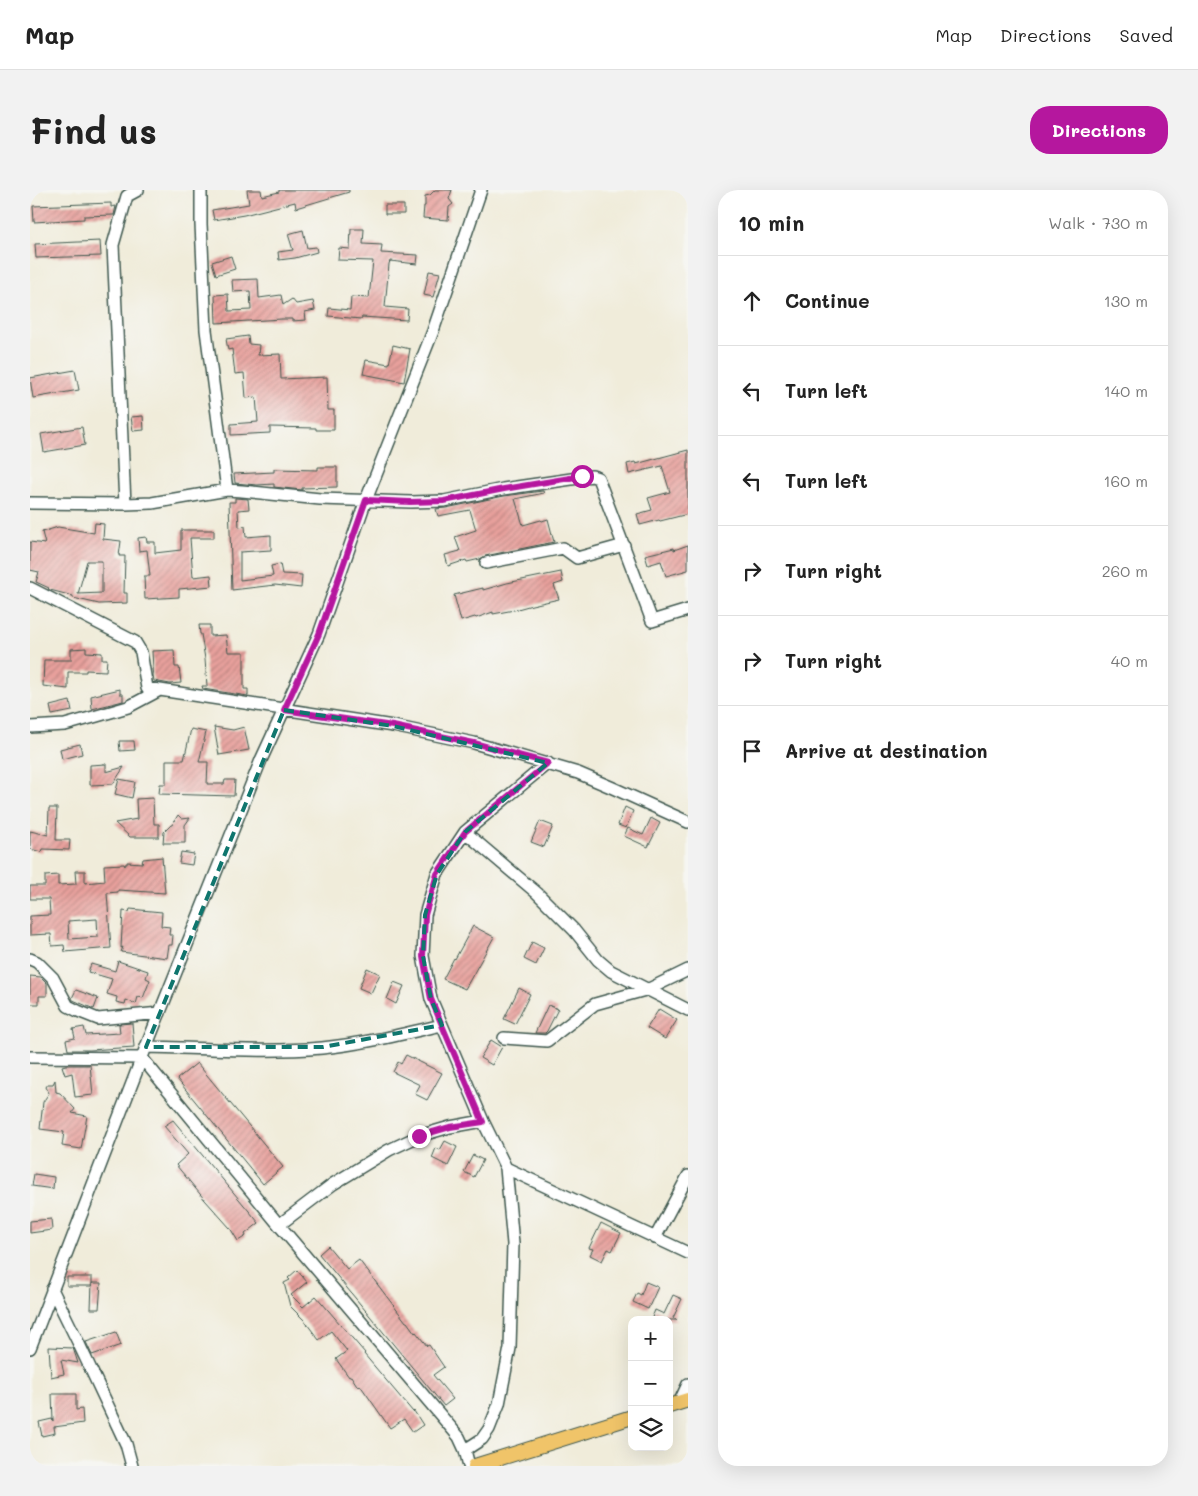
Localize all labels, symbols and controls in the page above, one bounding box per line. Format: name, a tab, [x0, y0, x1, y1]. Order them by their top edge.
text: Map	[25, 19, 74, 50]
text: Map	[935, 23, 972, 47]
text: Directions	[1000, 23, 1092, 47]
text: Saved	[1120, 23, 1173, 47]
button: Directions	[1030, 106, 1168, 154]
text: Find us	[30, 107, 157, 153]
text: 10 min	[738, 209, 804, 236]
text: Walk · 730 m	[1048, 212, 1148, 233]
icon: ahead	[738, 287, 766, 315]
text: Continue	[785, 288, 870, 313]
text: 130 m	[1104, 290, 1148, 311]
icon: left	[738, 377, 766, 405]
text: Turn left	[785, 378, 868, 403]
text: 140 m	[1104, 380, 1148, 401]
route start	[571, 465, 594, 488]
icon: left	[738, 467, 766, 495]
text: Turn left	[785, 468, 868, 493]
text: 160 m	[1103, 470, 1148, 491]
icon: right	[738, 557, 766, 585]
text: Turn right	[785, 558, 882, 583]
text: 260 m	[1102, 560, 1148, 581]
icon: right	[738, 647, 766, 675]
text: Turn right	[785, 648, 882, 673]
text: 40 m	[1111, 650, 1148, 671]
icon: arrive	[738, 737, 766, 765]
text: Arrive at destination	[785, 738, 988, 763]
route end	[408, 1125, 431, 1148]
map controls	[628, 1316, 673, 1451]
button: +	[628, 1316, 673, 1361]
button: −	[628, 1361, 673, 1406]
button: layers	[628, 1406, 673, 1451]

